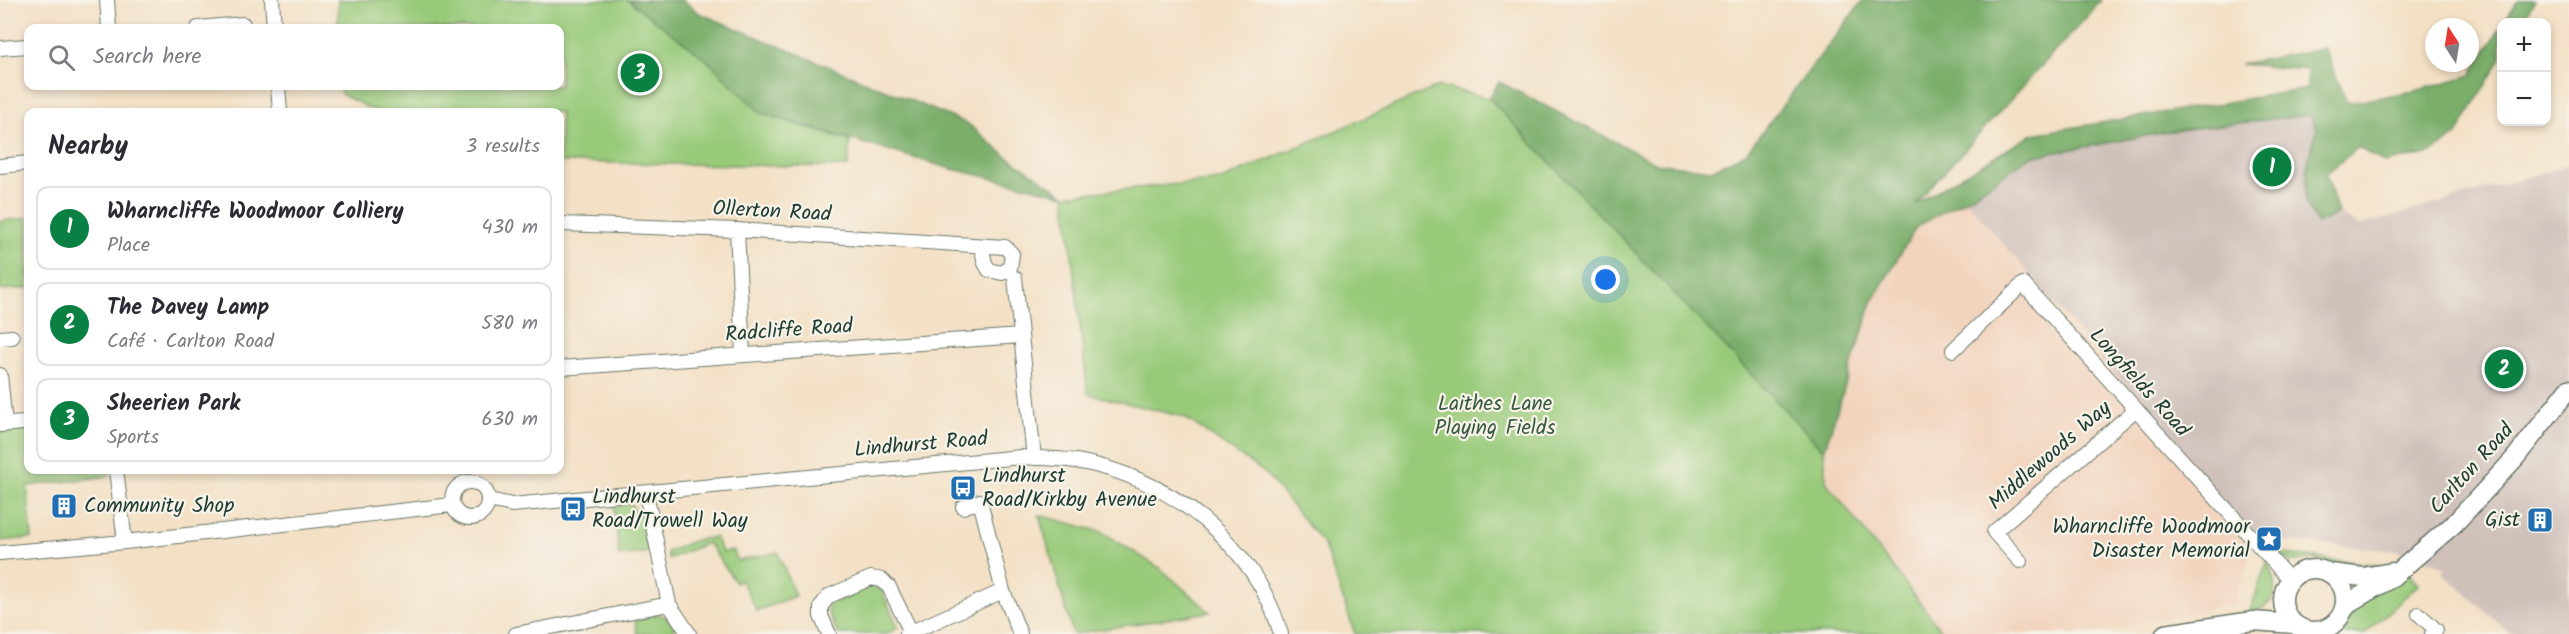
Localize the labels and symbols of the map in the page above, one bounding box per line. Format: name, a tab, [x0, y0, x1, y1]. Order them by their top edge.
north arrow	[2425, 18, 2479, 72]
pin: 3	[620, 50, 660, 96]
pin: 1	[2252, 144, 2292, 190]
street label: Ollerton Road	[712, 192, 833, 232]
your location	[1591, 265, 1620, 294]
street label: Radcliffe Road	[724, 310, 854, 352]
street label: Longfields Road	[2081, 321, 2198, 446]
pin: 2	[2484, 346, 2524, 392]
park label: Laithes Lane Playing Fields	[1435, 388, 1555, 445]
street label: Middlewoods Way	[1981, 393, 2119, 519]
street label: Carlton Road	[2422, 415, 2523, 522]
street label: Lindhurst Road	[853, 423, 990, 467]
place label: Lindhurst Road/Kirkby Avenue	[982, 460, 1157, 517]
bus stop icon: Lindhurst Road/Kirkby Avenue	[948, 473, 978, 503]
place label: Lindhurst Road/Trowell Way	[592, 481, 748, 538]
place label: Community Shop	[84, 490, 234, 523]
building icon: Community Shop	[49, 491, 79, 521]
bus stop icon: Lindhurst Road/Trowell Way	[558, 494, 588, 524]
place label: Gist	[2485, 504, 2521, 537]
building icon: Gist	[2525, 505, 2555, 535]
place label: Wharncliffe Woodmoor Disaster Memorial	[2053, 511, 2251, 568]
place icon: Wharncliffe Woodmoor Disaster Memorial	[2254, 524, 2284, 554]

